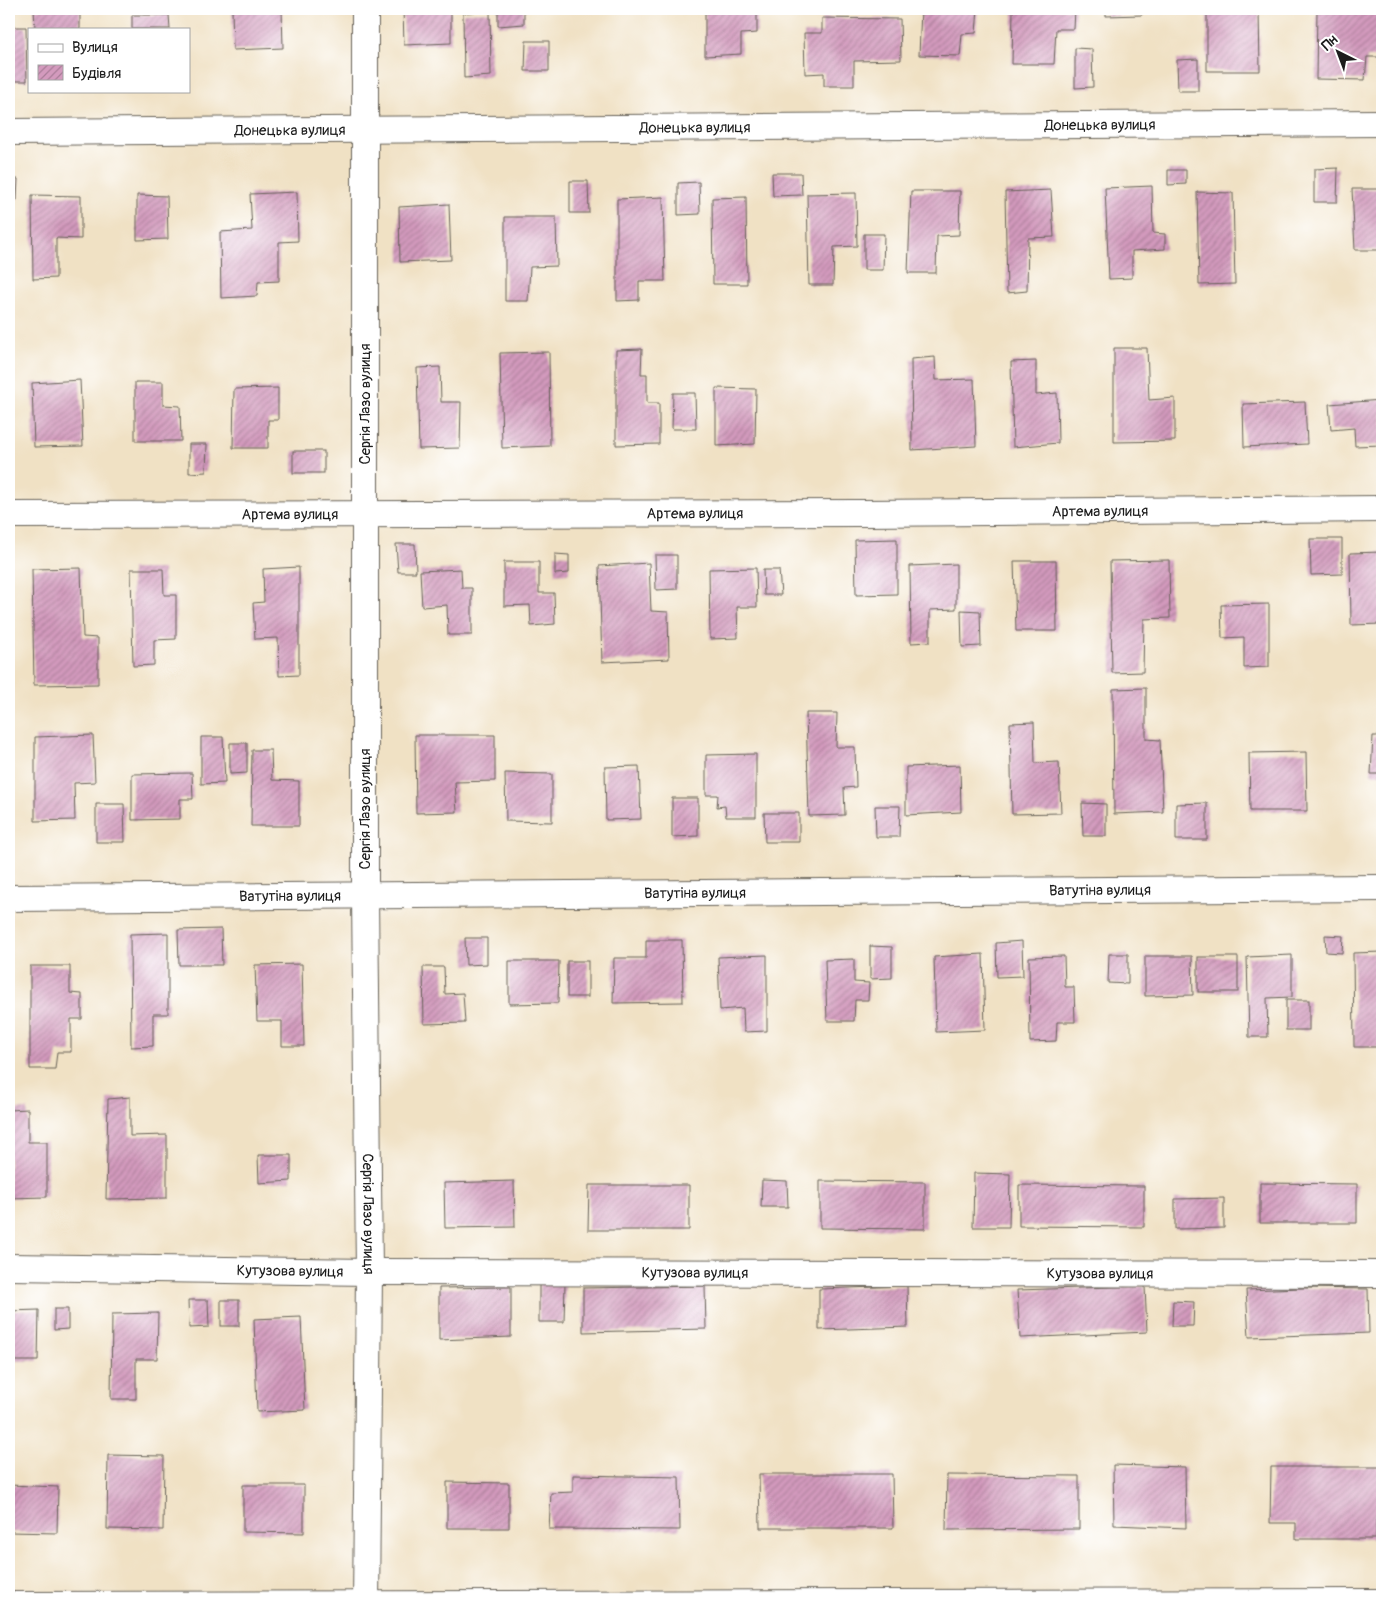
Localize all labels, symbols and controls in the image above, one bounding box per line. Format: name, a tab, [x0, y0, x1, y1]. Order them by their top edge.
legend	[28, 28, 190, 92]
north arrow	[1314, 28, 1364, 78]
text: Пн	[1318, 31, 1341, 54]
text: Вулиця	[72, 38, 118, 57]
text: Будівля	[72, 64, 121, 83]
street label: Донецька вулиця	[1043, 115, 1156, 135]
street label: Донецька вулиця	[638, 118, 751, 137]
street label: Донецька вулиця	[233, 120, 346, 140]
street label: Сергія Лазо вулиця	[356, 343, 375, 465]
street label: Артема вулиця	[1052, 501, 1148, 521]
street label: Артема вулиця	[647, 504, 743, 523]
street label: Артема вулиця	[242, 505, 338, 524]
street label: Сергія Лазо вулиця	[356, 748, 375, 870]
street label: Ватутіна вулиця	[1049, 880, 1151, 900]
street label: Ватутіна вулиця	[644, 883, 746, 903]
street label: Ватутіна вулиця	[239, 886, 341, 906]
street label: Сергія Лазо вулиця	[358, 1153, 379, 1275]
street label: Кутузова вулиця	[236, 1261, 343, 1281]
street label: Кутузова вулиця	[642, 1263, 748, 1282]
street label: Кутузова вулиця	[1047, 1264, 1153, 1283]

